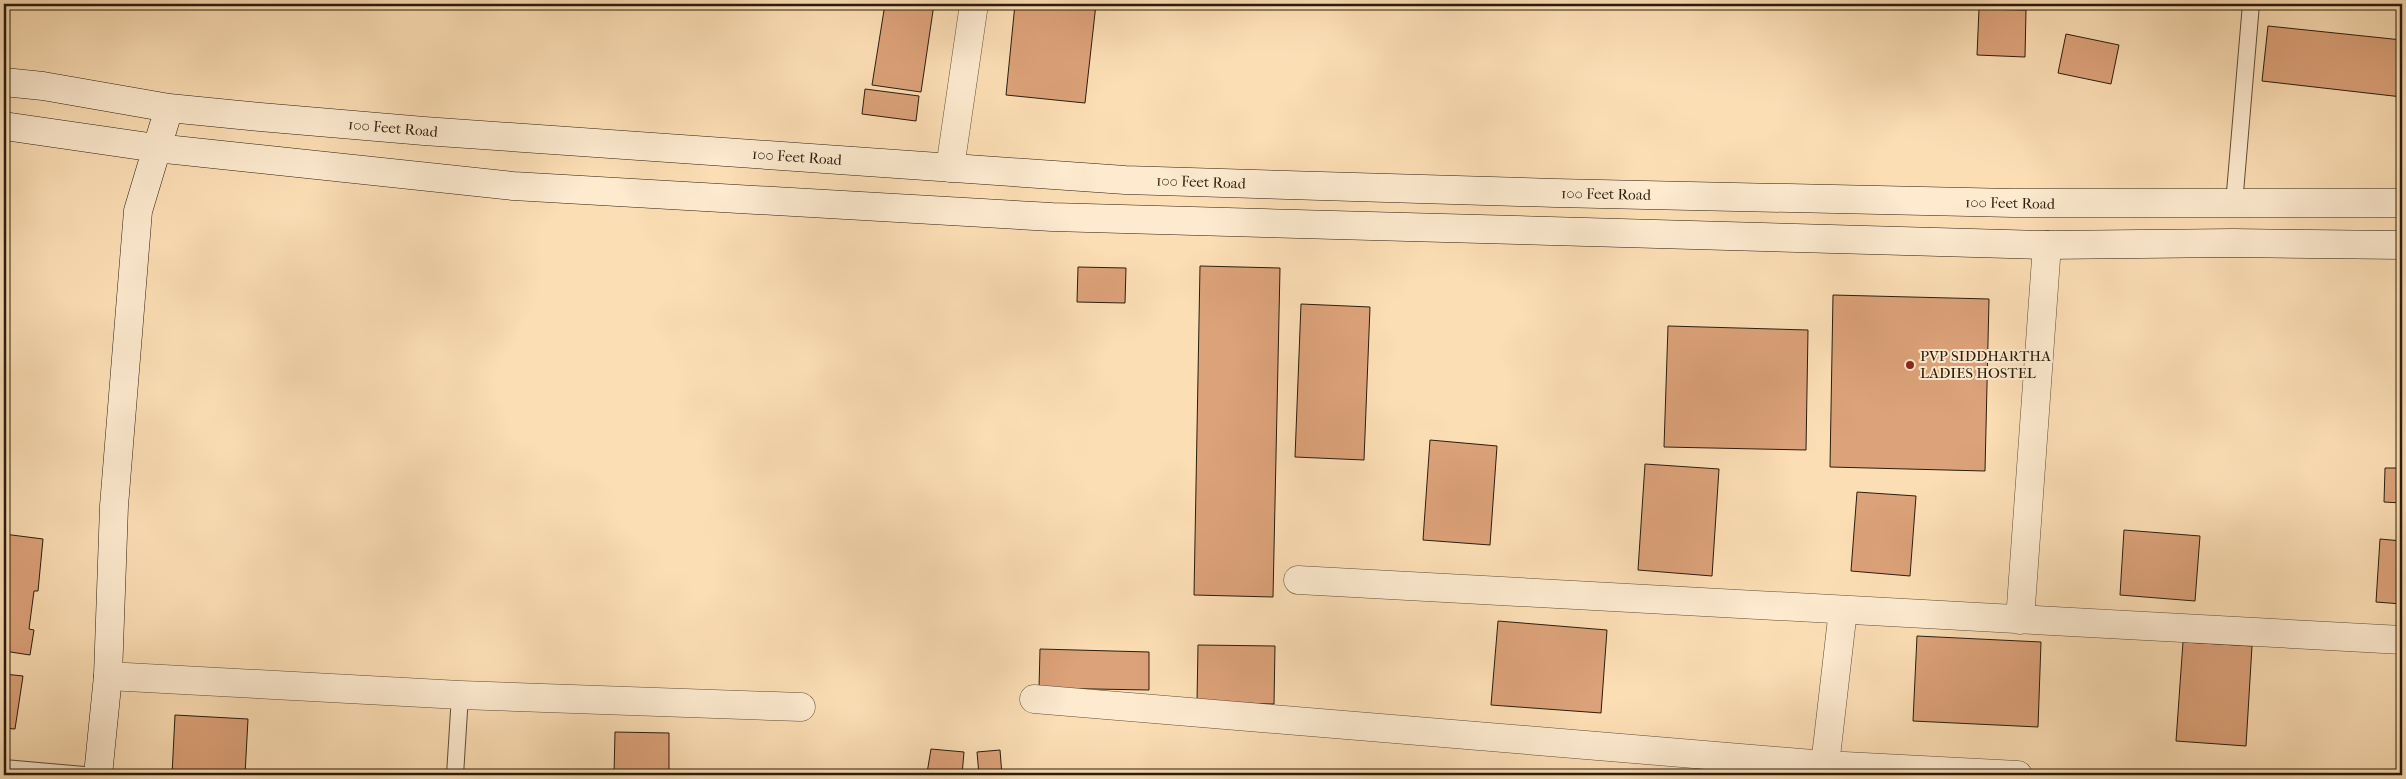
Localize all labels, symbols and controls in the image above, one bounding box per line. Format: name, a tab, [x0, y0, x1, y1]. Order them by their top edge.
street label: 100 Feet Road	[347, 115, 439, 141]
street label: 100 Feet Road	[752, 145, 843, 169]
street label: 100 Feet Road	[1156, 171, 1247, 193]
street label: 100 Feet Road	[1561, 184, 1652, 204]
street label: 100 Feet Road	[1965, 193, 2056, 213]
place label: PVP SIDDHARTHA LADIES HOSTEL	[1920, 347, 2051, 382]
marker: PVP SIDDHARTHA LADIES HOSTEL	[1904, 359, 1916, 371]

